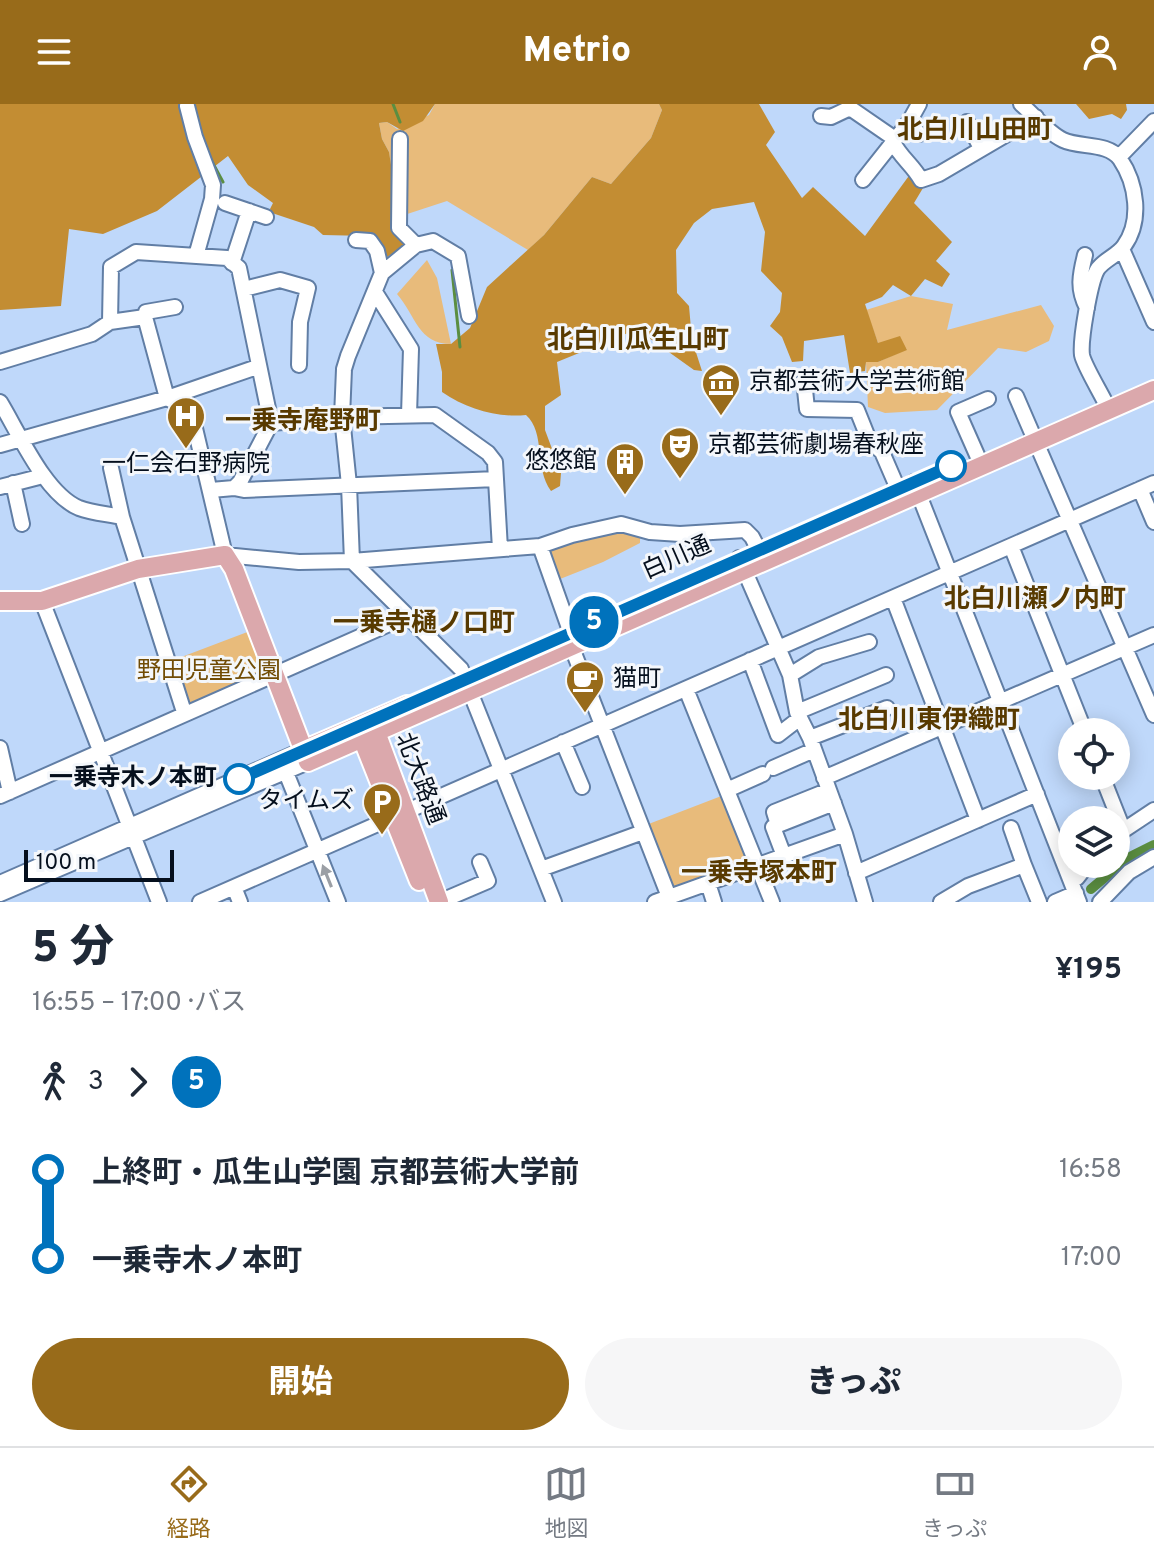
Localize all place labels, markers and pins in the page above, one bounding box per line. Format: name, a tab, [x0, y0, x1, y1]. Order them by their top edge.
museum icon: 京都芸術大学芸術館	[700, 362, 742, 417]
place label: 京都芸術大学芸術館	[749, 368, 965, 398]
hospital icon: 一仁会石野病院	[165, 395, 207, 450]
theatre icon: 京都芸術劇場春秋座	[659, 425, 701, 480]
place label: 京都芸術劇場春秋座	[708, 431, 924, 461]
building icon: 悠悠館	[604, 441, 646, 496]
place label: 悠悠館	[525, 447, 597, 477]
place label: 一仁会石野病院	[102, 450, 270, 480]
unlabelled marker	[936, 451, 966, 481]
cafe icon: 猫町	[564, 659, 606, 714]
place label: 猫町	[613, 665, 661, 695]
place label: 一乗寺木ノ本町	[49, 764, 217, 794]
marker: 一乗寺木ノ本町	[224, 764, 254, 794]
parking icon: タイムズ	[361, 781, 403, 836]
place label: タイムズ	[258, 787, 354, 817]

